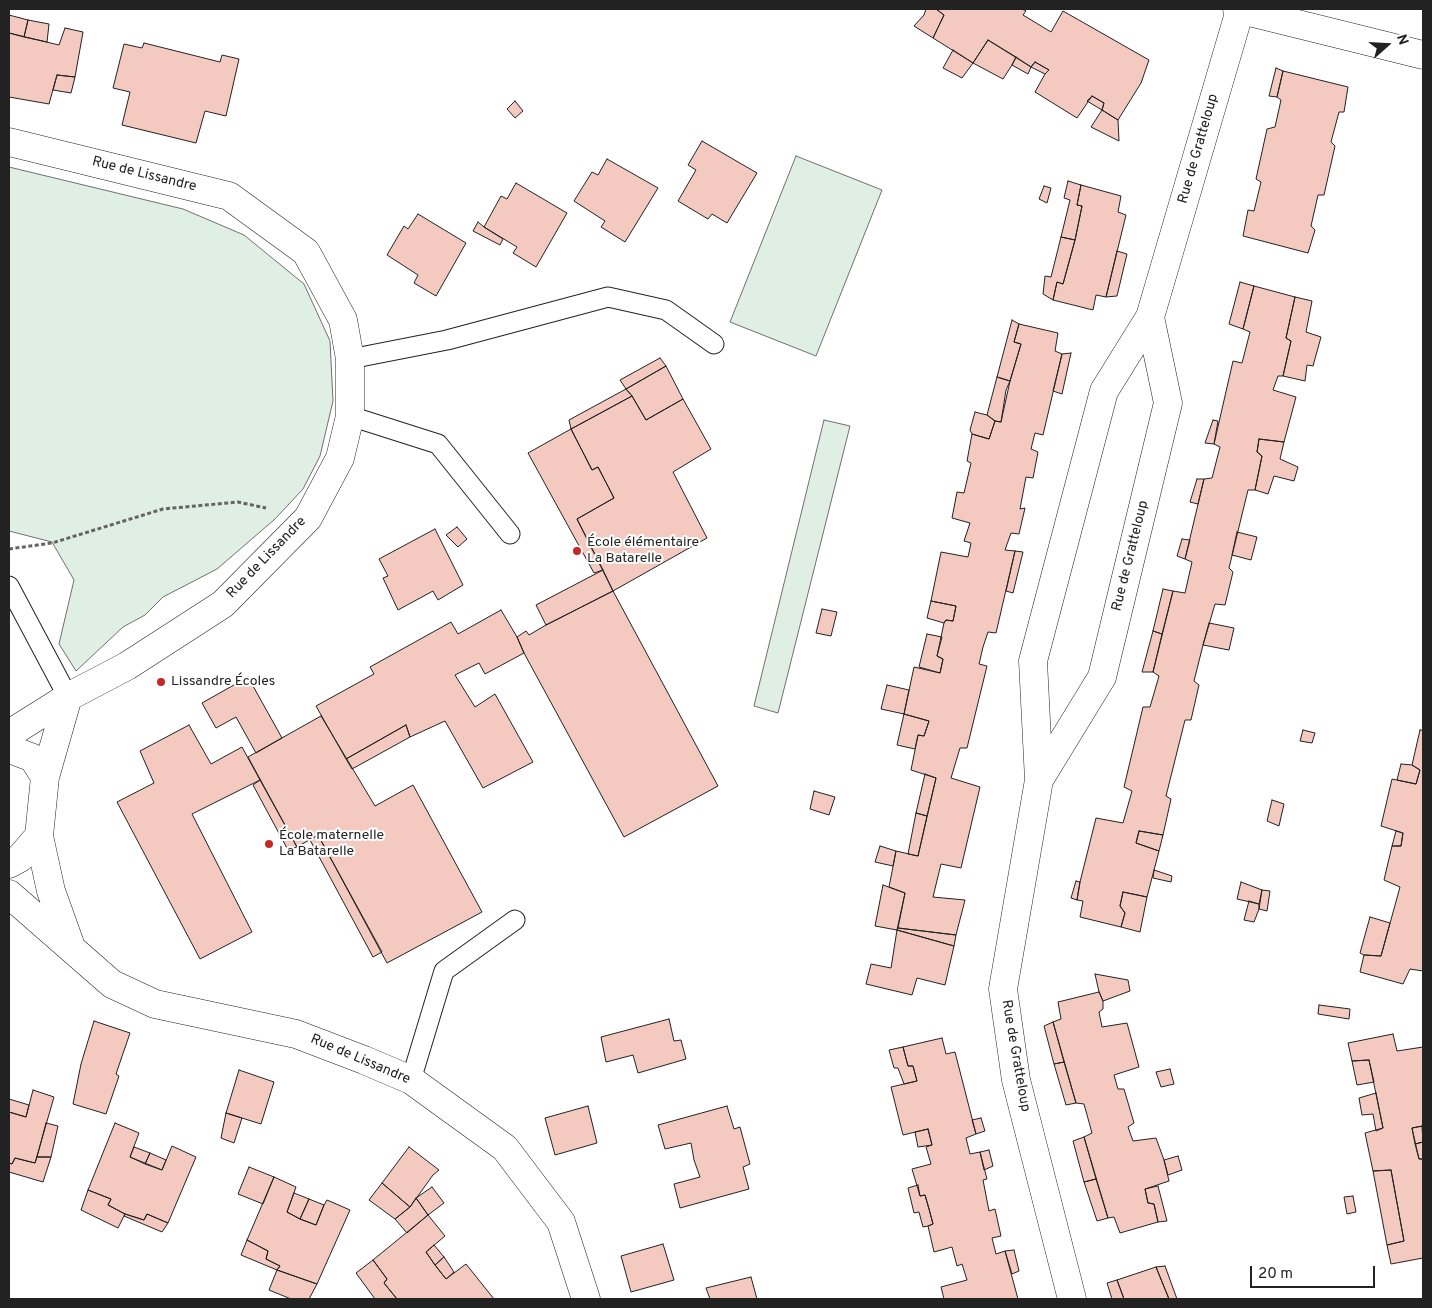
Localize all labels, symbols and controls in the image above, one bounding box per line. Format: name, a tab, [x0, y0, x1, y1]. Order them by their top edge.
north arrow	[1362, 20, 1412, 70]
text: N	[1392, 32, 1411, 47]
street label: Rue de Gratteloup	[1175, 92, 1223, 206]
street label: Rue de Lissandre	[90, 154, 198, 196]
street label: Rue de Gratteloup	[1109, 499, 1153, 613]
street label: Rue de Lissandre	[224, 514, 310, 602]
place label: École élémentaire La Batarelle	[587, 535, 699, 568]
marker: École élémentaire La Batarelle	[571, 545, 583, 557]
place label: Lissandre Écoles	[171, 674, 275, 690]
marker: Lissandre Écoles	[155, 676, 167, 688]
place label: École maternelle La Batarelle	[279, 828, 384, 860]
marker: École maternelle La Batarelle	[263, 838, 275, 850]
street label: Rue de Gratteloup	[997, 999, 1033, 1113]
street label: Rue de Lissandre	[308, 1031, 412, 1089]
scale bar	[1252, 1256, 1377, 1288]
text: 20 m	[1258, 1265, 1293, 1284]

